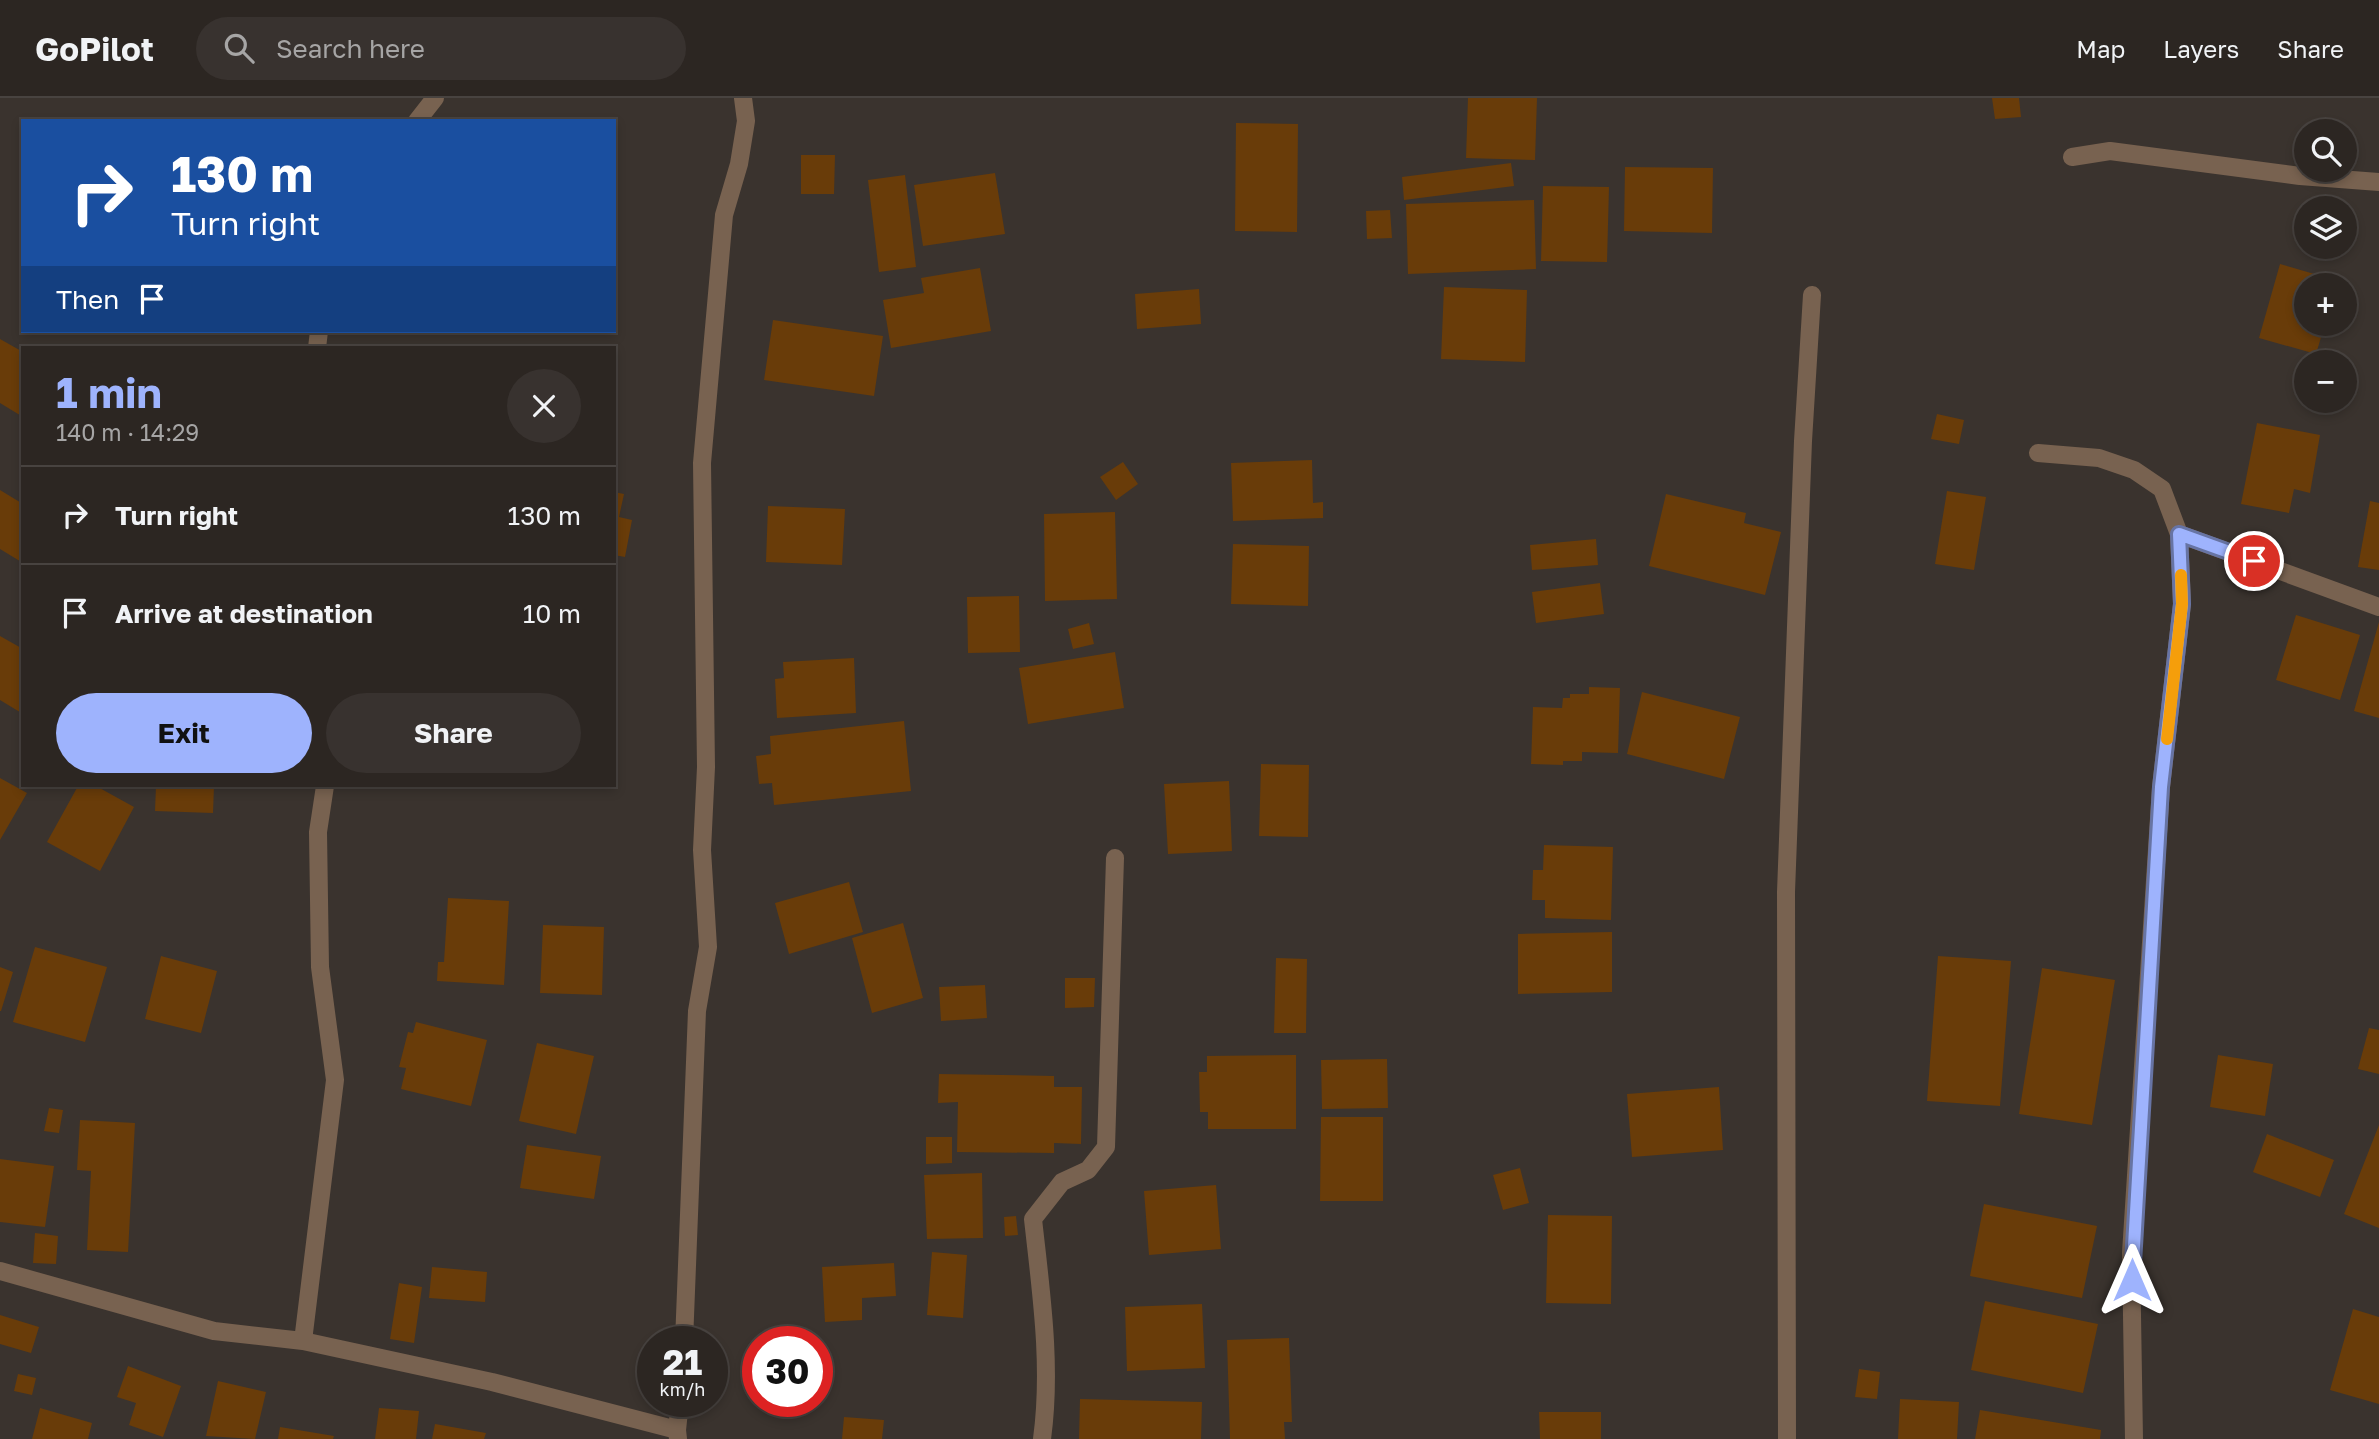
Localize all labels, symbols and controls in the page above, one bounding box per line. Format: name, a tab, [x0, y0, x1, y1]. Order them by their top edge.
search box	[196, 17, 686, 80]
text: GoPilot	[35, 29, 154, 68]
icon: search	[220, 29, 258, 67]
text: Search here	[276, 33, 425, 64]
text: Map	[2076, 34, 2125, 63]
text: Layers	[2163, 34, 2239, 63]
text: Share	[2277, 34, 2344, 63]
map controls	[2294, 119, 2357, 413]
button: search	[2294, 119, 2357, 182]
text: 130 m	[171, 144, 313, 203]
icon: right	[56, 147, 147, 238]
button: layers	[2294, 196, 2357, 259]
text: Turn right	[171, 204, 320, 242]
button: +	[2294, 273, 2357, 336]
icon: arrive	[133, 280, 171, 318]
text: Then	[56, 284, 119, 315]
button: −	[2294, 350, 2357, 413]
text: 1 min	[56, 367, 162, 417]
button: close	[507, 369, 581, 443]
text: 140 m · 14:29	[56, 418, 199, 446]
icon: right	[56, 496, 94, 534]
text: Turn right	[115, 500, 238, 531]
text: 130 m	[508, 500, 581, 531]
pin	[2224, 531, 2284, 591]
icon: arrive	[2235, 542, 2273, 580]
icon: arrive	[56, 594, 94, 632]
text: Arrive at destination	[115, 598, 373, 629]
text: 10 m	[523, 598, 581, 629]
button: Exit	[56, 693, 312, 773]
button: Share	[326, 693, 581, 773]
position arrow	[2095, 1243, 2169, 1317]
speed limit sign: 30	[742, 1326, 833, 1417]
text: 21	[663, 1341, 702, 1383]
text: km/h	[660, 1378, 705, 1400]

